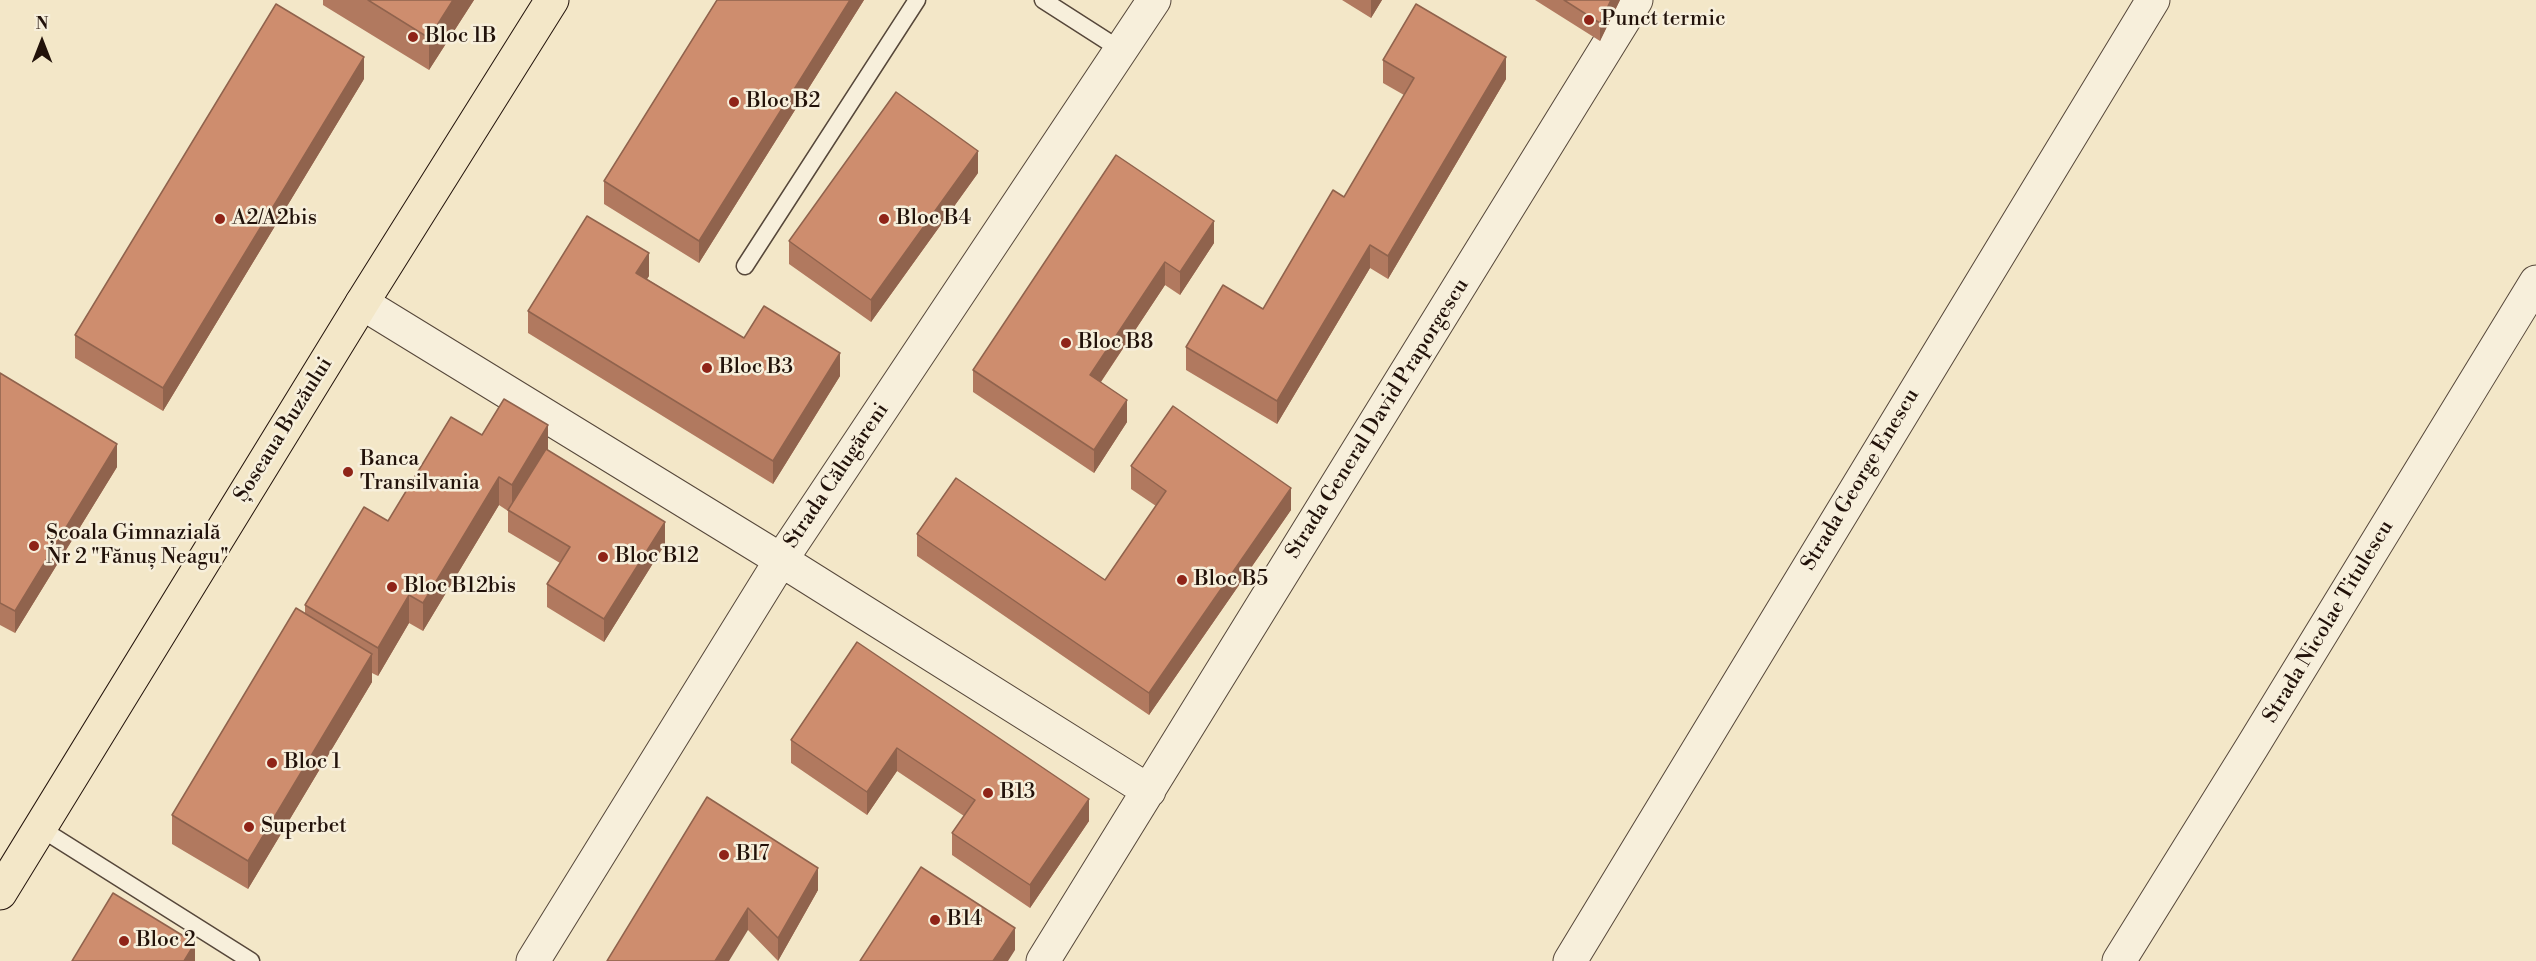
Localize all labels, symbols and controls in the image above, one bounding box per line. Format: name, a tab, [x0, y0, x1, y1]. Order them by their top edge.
place label: Punct termic	[1601, 7, 1726, 33]
north arrow	[12, 12, 72, 72]
marker: Punct termic	[1582, 13, 1596, 27]
text: N	[36, 14, 48, 34]
place label: Bloc 1B	[425, 24, 497, 50]
marker: Bloc 1B	[406, 30, 420, 44]
place label: Bloc B2	[746, 89, 820, 115]
marker: Bloc B2	[727, 95, 741, 109]
place label: A2/A2bis	[232, 206, 317, 232]
place label: Bloc B4	[896, 206, 971, 232]
marker: A2/A2bis	[213, 212, 227, 226]
marker: Bloc B4	[877, 212, 891, 226]
street label: Strada General David Praporgescu	[1281, 274, 1475, 564]
place label: Bloc B8	[1078, 330, 1153, 356]
marker: Bloc B8	[1059, 336, 1073, 350]
street label: Șoseaua Buzăului	[229, 353, 339, 507]
place label: Bloc B3	[719, 355, 793, 381]
marker: Bloc B3	[700, 361, 714, 375]
street label: Strada George Enescu	[1797, 384, 1925, 576]
street label: Strada Călugăreni	[779, 399, 895, 553]
place label: Banca Transilvania	[360, 447, 480, 497]
marker: Banca Transilvania	[341, 465, 355, 479]
street label: Strada Nicolae Titulescu	[2258, 516, 2400, 728]
place label: Școala Gimnazială Nr 2 "Fănuș Neagu"	[46, 521, 228, 571]
marker: Școala Gimnazială Nr 2 "Fănuș Neagu"	[27, 539, 41, 553]
place label: Bloc B12	[615, 544, 699, 570]
marker: Bloc B12	[596, 550, 610, 564]
place label: Bloc B5	[1194, 567, 1268, 593]
marker: Bloc B5	[1175, 573, 1189, 587]
place label: Bloc B12bis	[404, 574, 516, 600]
marker: Bloc B12bis	[385, 580, 399, 594]
place label: Bloc 1	[284, 750, 341, 776]
marker: Bloc 1	[265, 756, 279, 770]
place label: B13	[1000, 780, 1035, 806]
marker: B13	[981, 786, 995, 800]
place label: Superbet	[261, 814, 347, 840]
marker: Superbet	[242, 820, 256, 834]
place label: B17	[736, 842, 769, 868]
marker: B17	[717, 848, 731, 862]
place label: B14	[947, 907, 982, 933]
marker: B14	[928, 913, 942, 927]
place label: Bloc 2	[136, 928, 196, 954]
marker: Bloc 2	[117, 934, 131, 948]

